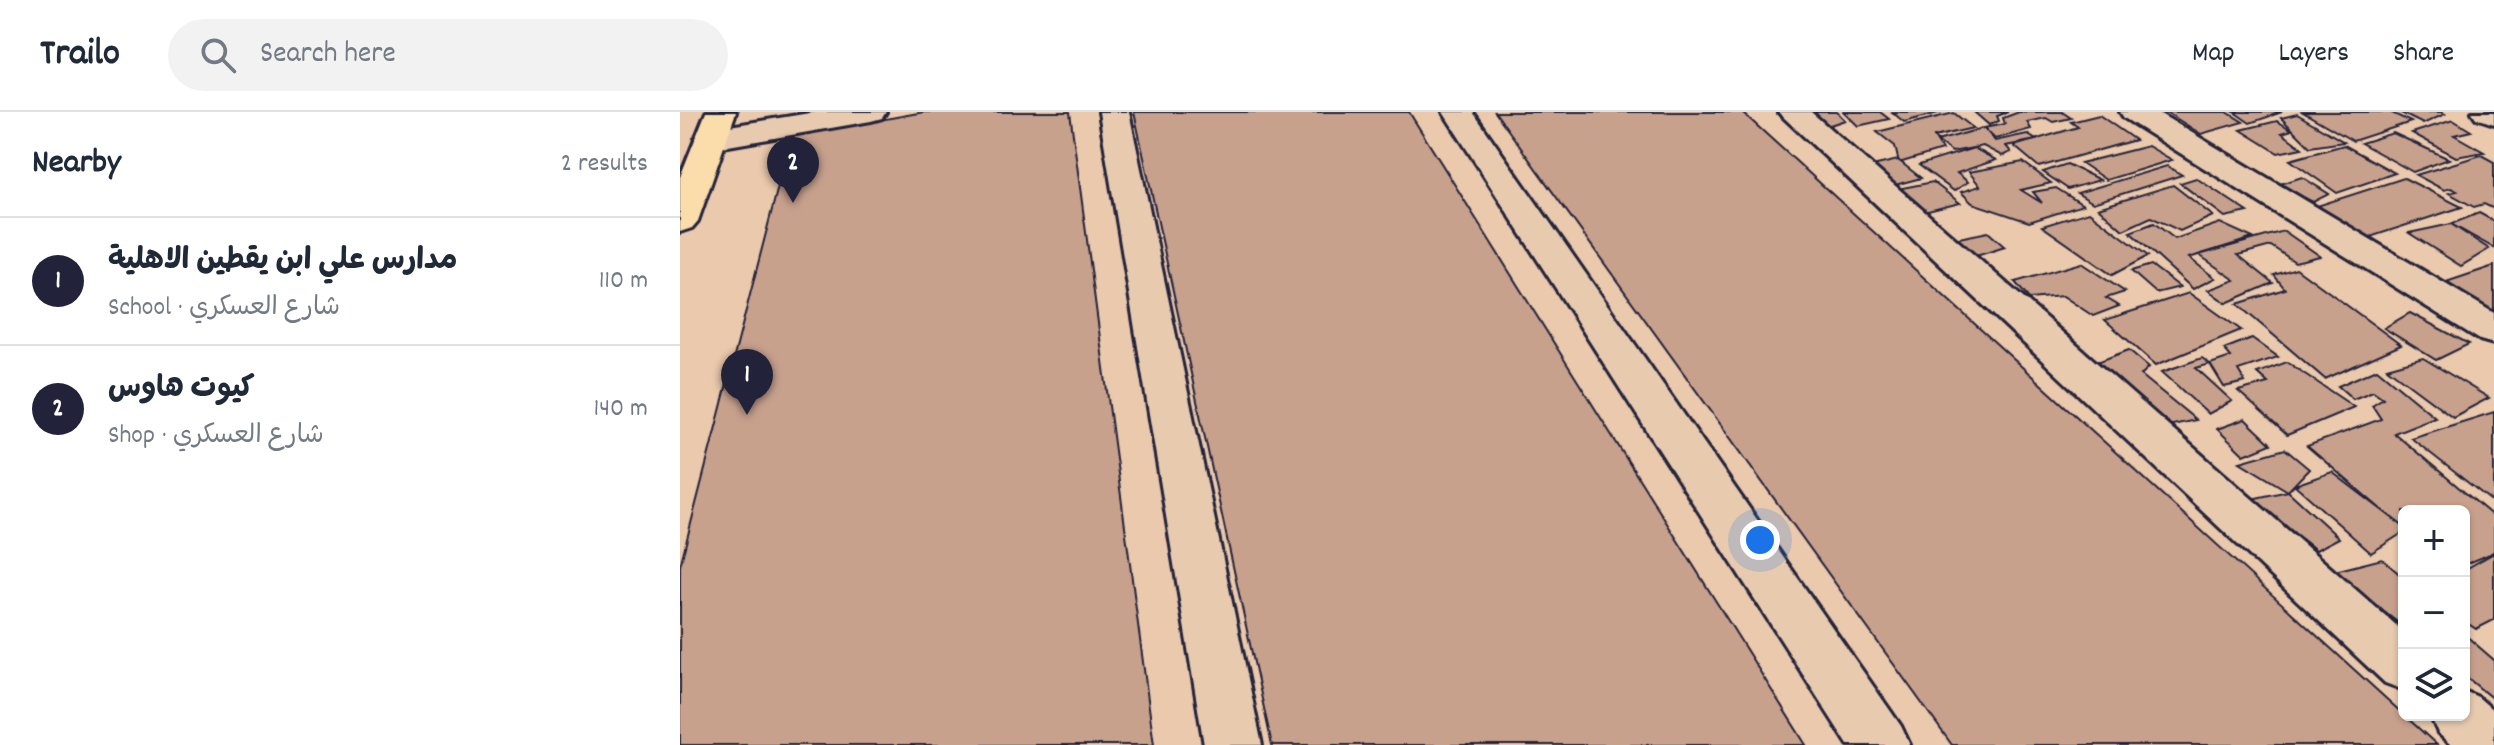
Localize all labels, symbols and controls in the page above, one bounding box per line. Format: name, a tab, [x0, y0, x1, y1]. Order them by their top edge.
search box	[168, 19, 728, 91]
text: Trailo	[40, 28, 120, 83]
icon: search	[196, 33, 240, 77]
text: Search here	[260, 34, 396, 77]
text: Map	[2192, 35, 2235, 75]
text: Layers	[2279, 35, 2349, 75]
text: Share	[2393, 35, 2454, 75]
pin: 2	[767, 137, 819, 203]
text: Nearby	[32, 140, 121, 189]
text: 2 results	[561, 146, 648, 183]
text: مدارس علي ابن يقطين الاهلية	[108, 241, 457, 284]
text: 1	[55, 263, 61, 300]
text: 110 m	[599, 263, 648, 300]
text: School · شارع العسكري	[108, 290, 340, 327]
pin: 1	[721, 349, 773, 415]
text: كيوت هاوس	[108, 369, 255, 412]
text: 2	[52, 391, 64, 428]
text: 140 m	[594, 391, 648, 428]
text: Shop · شارع العسكري	[108, 418, 324, 455]
map controls	[2398, 505, 2470, 721]
button: +	[2398, 505, 2470, 577]
your location	[1740, 520, 1780, 560]
button: −	[2398, 577, 2470, 649]
button: layers	[2398, 649, 2470, 721]

